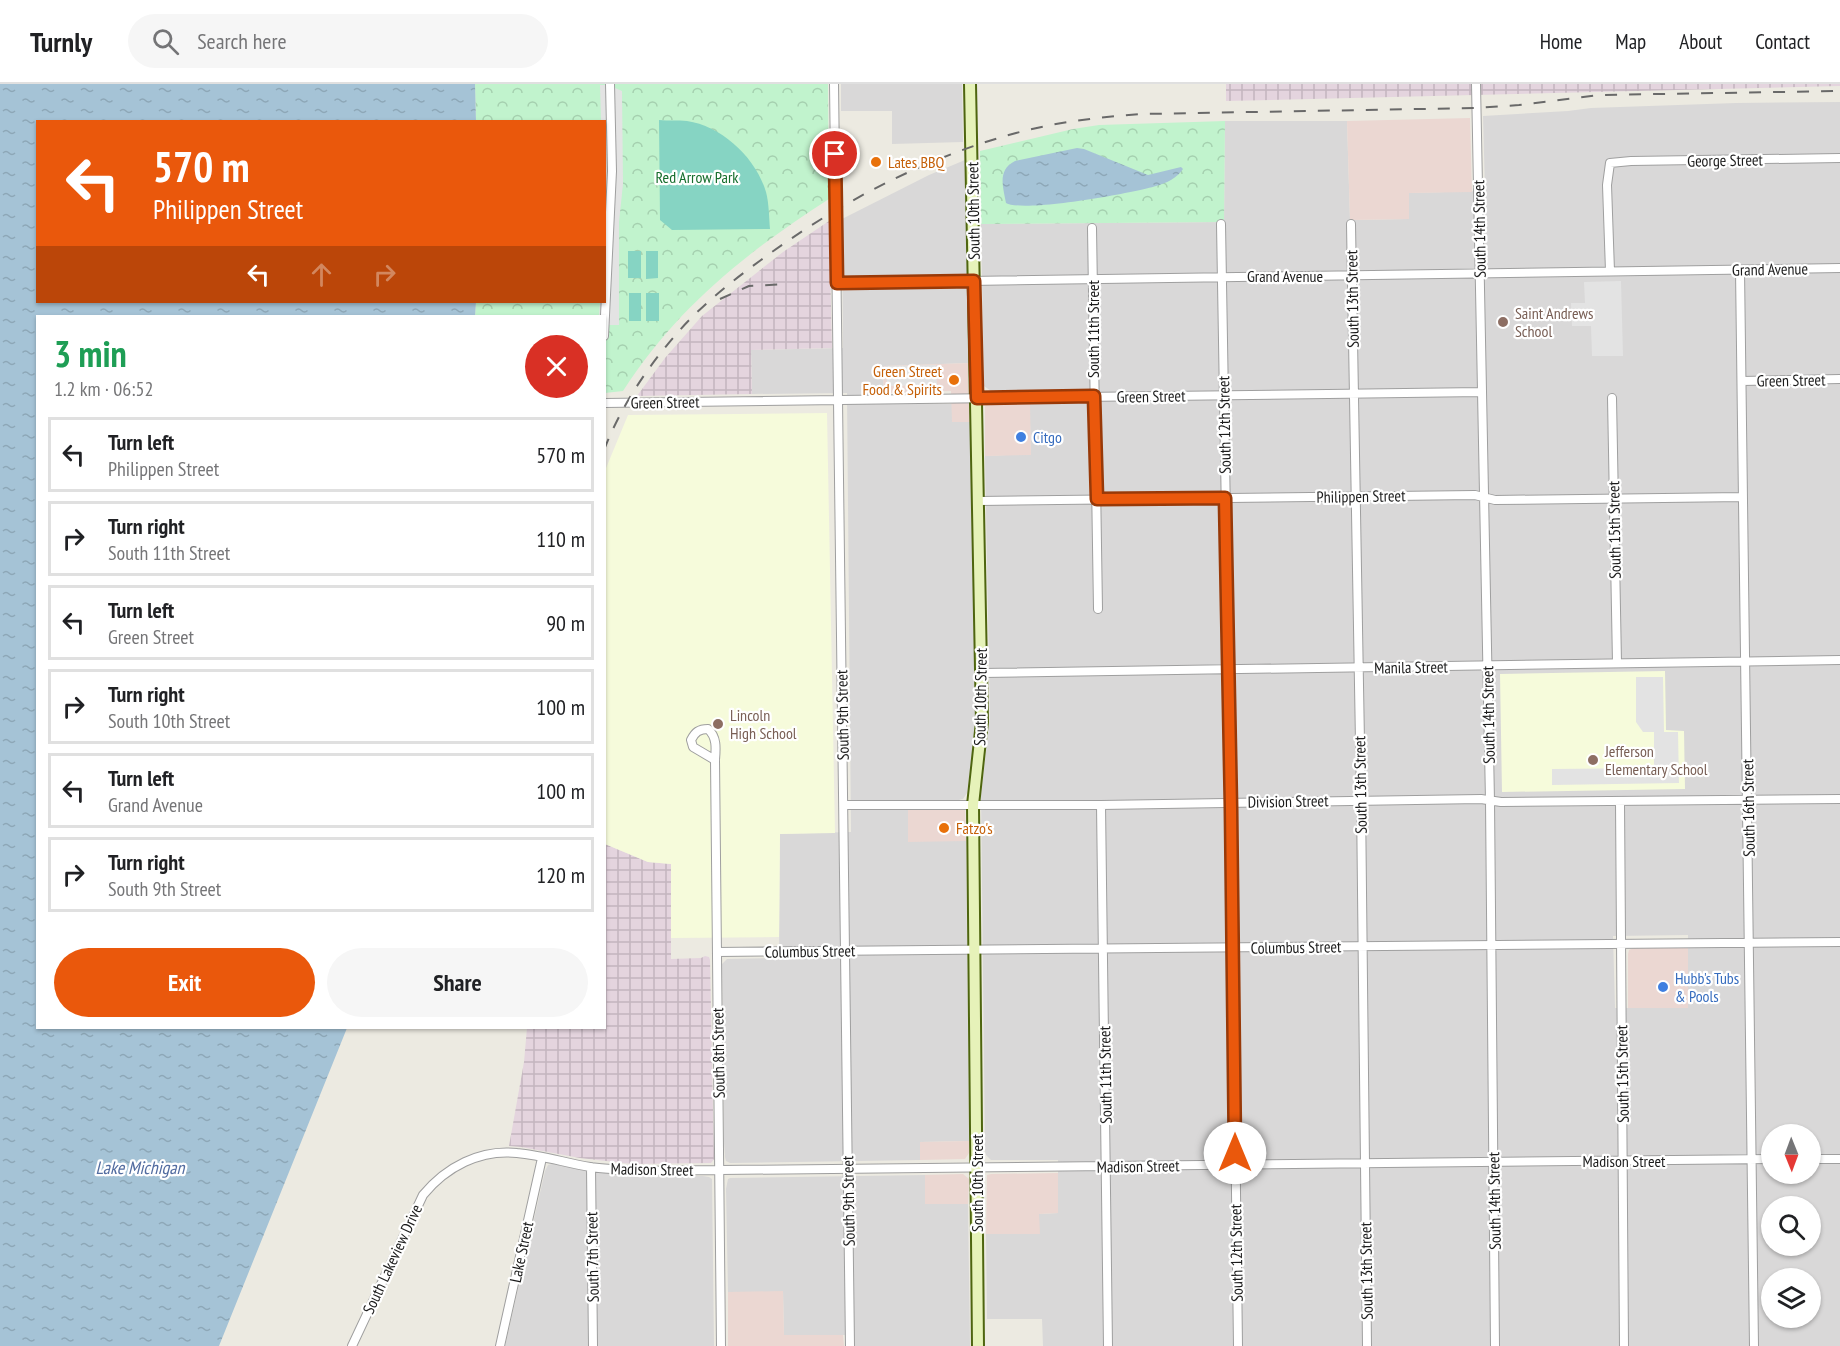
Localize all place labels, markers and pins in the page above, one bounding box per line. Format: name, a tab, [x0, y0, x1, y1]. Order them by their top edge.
pin	[809, 128, 860, 179]
place label: Lates BBQ	[888, 152, 946, 172]
marker: Lates BBQ	[869, 155, 883, 169]
place label: Saint Andrews School	[1515, 303, 1593, 341]
marker: Saint Andrews School	[1496, 315, 1510, 329]
place label: Green Street Food & Spirits	[862, 361, 943, 399]
marker: Green Street Food & Spirits	[947, 373, 961, 387]
place label: Citgo	[1033, 427, 1062, 447]
marker: Citgo	[1014, 430, 1028, 444]
place label: Lincoln High School	[730, 705, 797, 743]
marker: Lincoln High School	[711, 717, 725, 731]
place label: Jefferson Elementary School	[1604, 741, 1708, 779]
marker: Jefferson Elementary School	[1586, 753, 1600, 767]
place label: Fatzo's	[956, 818, 993, 838]
marker: Fatzo's	[937, 821, 951, 835]
place label: Hubb's Tubs & Pools	[1675, 968, 1739, 1006]
marker: Hubb's Tubs & Pools	[1656, 980, 1670, 994]

